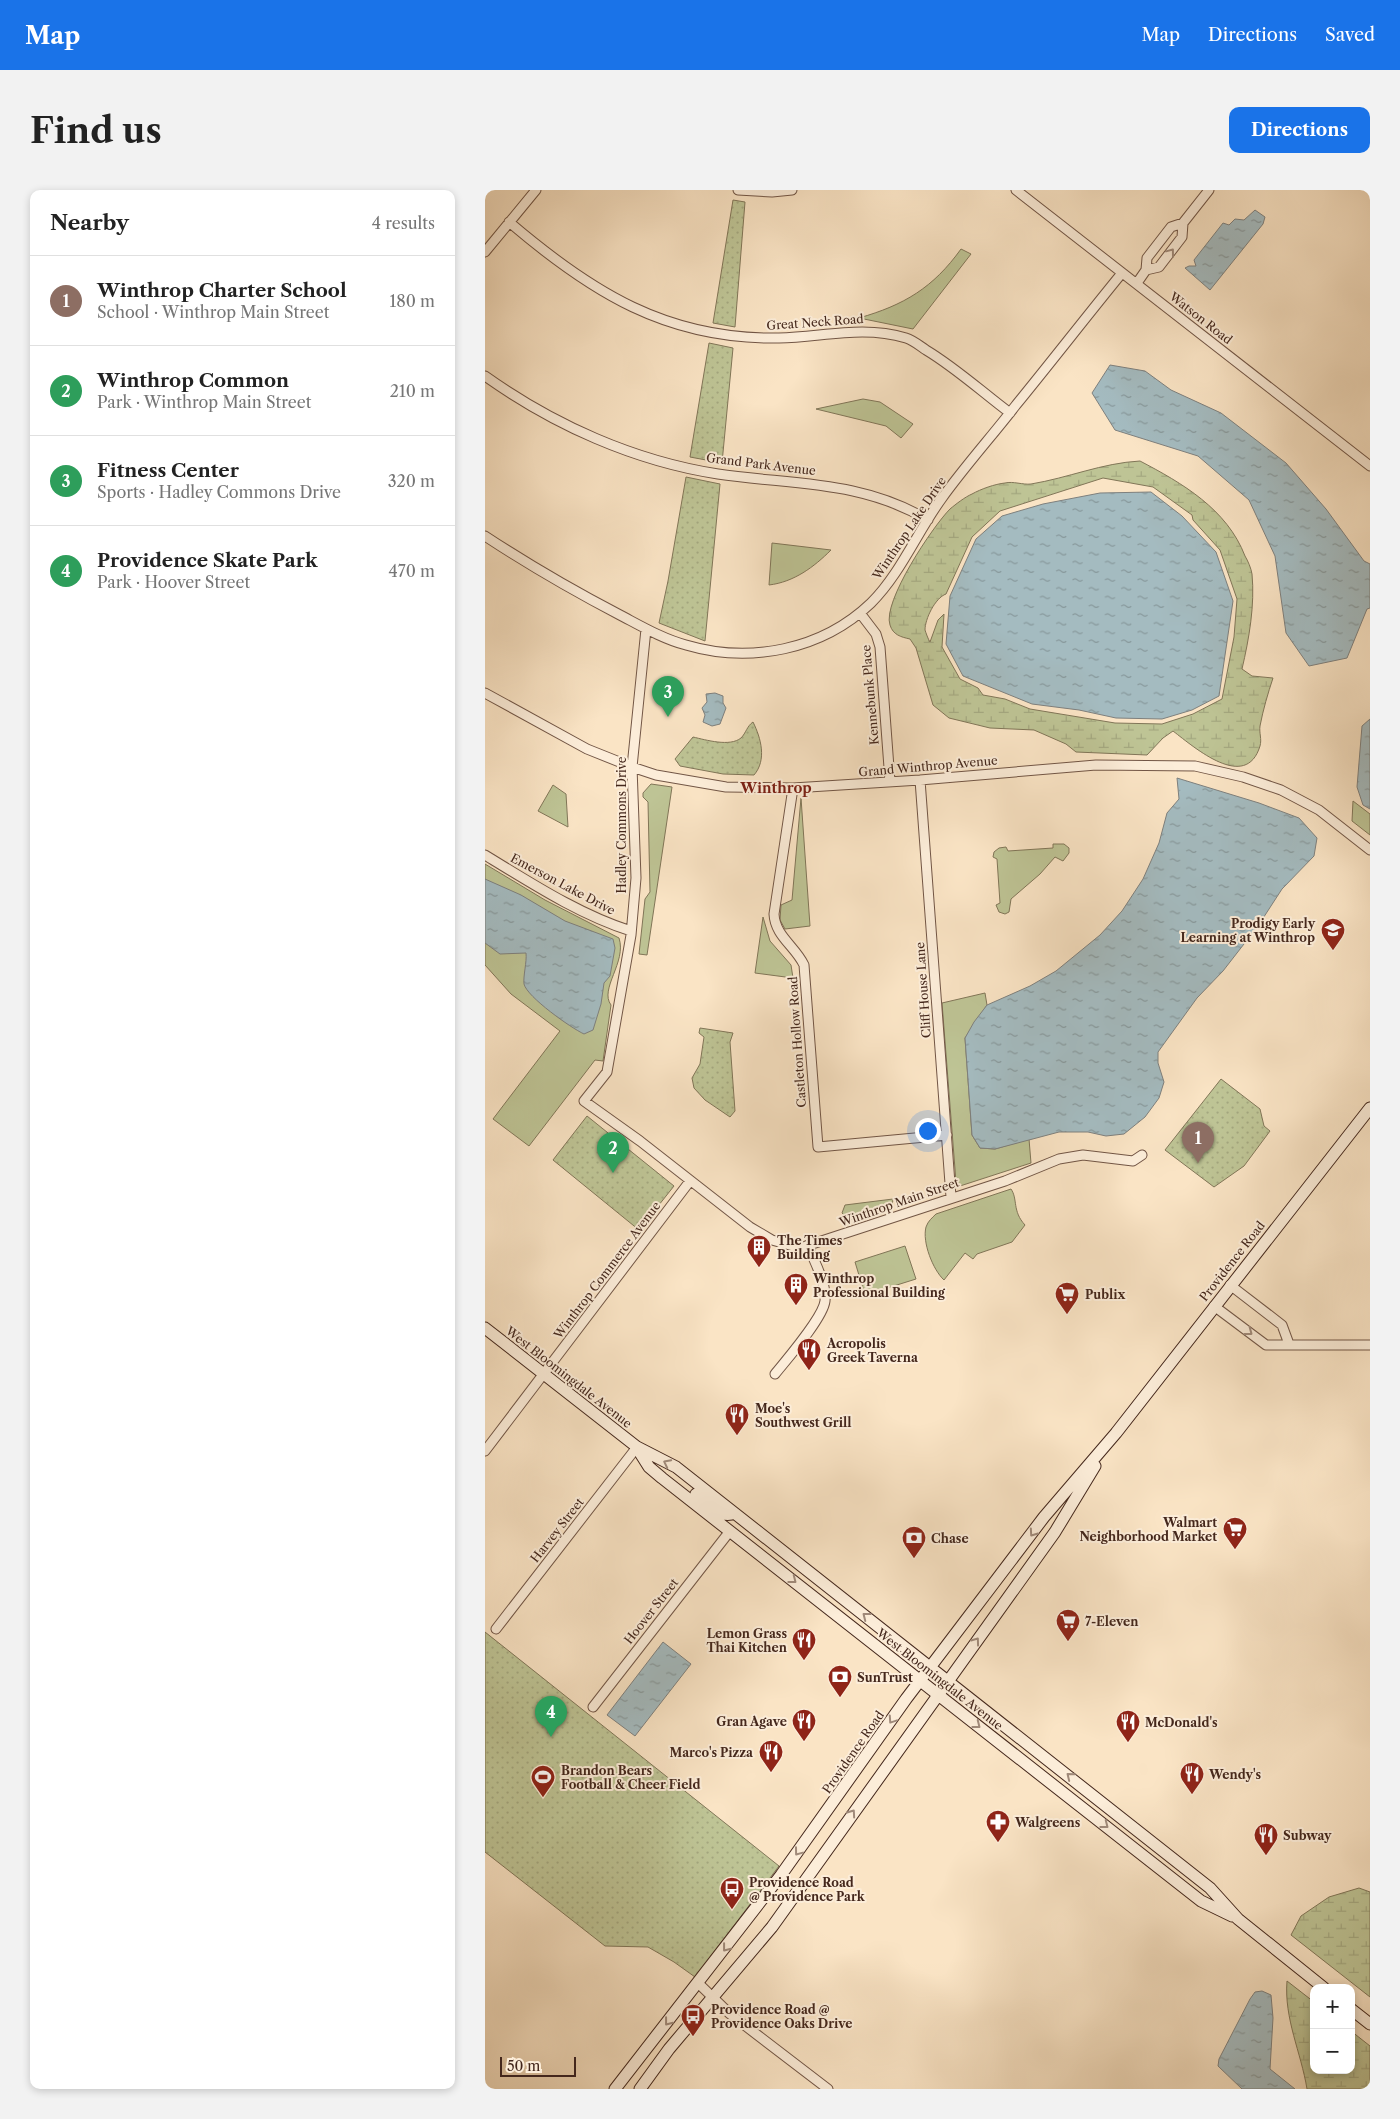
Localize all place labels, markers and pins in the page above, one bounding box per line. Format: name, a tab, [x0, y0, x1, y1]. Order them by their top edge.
pin: 3	[652, 676, 684, 717]
place label: Prodigy Early Learning at Winthrop	[1180, 916, 1316, 945]
school or university icon: Prodigy Early Learning at Winthrop	[1320, 917, 1346, 951]
pin: 1	[1182, 1122, 1214, 1163]
pin: 2	[597, 1132, 629, 1173]
place label: The Times Building	[777, 1233, 843, 1262]
building icon: The Times Building	[746, 1234, 772, 1268]
place label: Winthrop Professional Building	[812, 1271, 946, 1300]
building icon: Winthrop Professional Building	[783, 1272, 809, 1306]
supermarket icon: Publix	[1054, 1281, 1080, 1315]
place label: Publix	[1085, 1287, 1126, 1302]
place label: Acropolis Greek Taverna	[826, 1336, 919, 1365]
restaurant icon: Acropolis Greek Taverna	[796, 1337, 822, 1371]
place label: Moe's Southwest Grill	[755, 1401, 851, 1430]
restaurant icon: Moe's Southwest Grill	[724, 1402, 750, 1436]
place label: Walmart Neighborhood Market	[1079, 1515, 1217, 1544]
supermarket icon: Walmart Neighborhood Market	[1222, 1516, 1248, 1550]
bank icon: Chase	[901, 1525, 927, 1559]
place label: Chase	[931, 1531, 969, 1546]
supermarket icon: 7-Eleven	[1055, 1608, 1081, 1642]
place label: 7-Eleven	[1085, 1614, 1139, 1629]
place label: Lemon Grass Thai Kitchen	[706, 1626, 788, 1655]
restaurant icon: Lemon Grass Thai Kitchen	[791, 1627, 817, 1661]
bank icon: SunTrust	[827, 1664, 853, 1698]
place label: SunTrust	[857, 1670, 913, 1685]
pin: 4	[535, 1696, 567, 1737]
restaurant icon: Gran Agave	[791, 1708, 817, 1742]
restaurant icon: McDonald's	[1115, 1709, 1141, 1743]
place label: Gran Agave	[716, 1714, 787, 1729]
place label: McDonald's	[1145, 1715, 1218, 1730]
restaurant icon: Marco's Pizza	[758, 1739, 784, 1773]
place label: Marco's Pizza	[670, 1745, 754, 1760]
restaurant icon: Wendy's	[1179, 1761, 1205, 1795]
place label: Brandon Bears Football & Cheer Field	[561, 1763, 701, 1792]
sports icon: Brandon Bears Football & Cheer Field	[530, 1764, 556, 1798]
place label: Wendy's	[1208, 1767, 1261, 1782]
pharmacy icon: Walgreens	[985, 1809, 1011, 1843]
place label: Walgreens	[1014, 1815, 1081, 1830]
restaurant icon: Subway	[1253, 1822, 1279, 1856]
place label: Subway	[1283, 1828, 1332, 1843]
place label: Providence Road @ Providence Park	[749, 1875, 866, 1904]
bus stop icon: Providence Road @ Providence Park	[719, 1876, 745, 1910]
place label: Providence Road @ Providence Oaks Drive	[711, 2002, 853, 2031]
bus stop icon: Providence Road @ Providence Oaks Drive	[680, 2003, 706, 2037]

